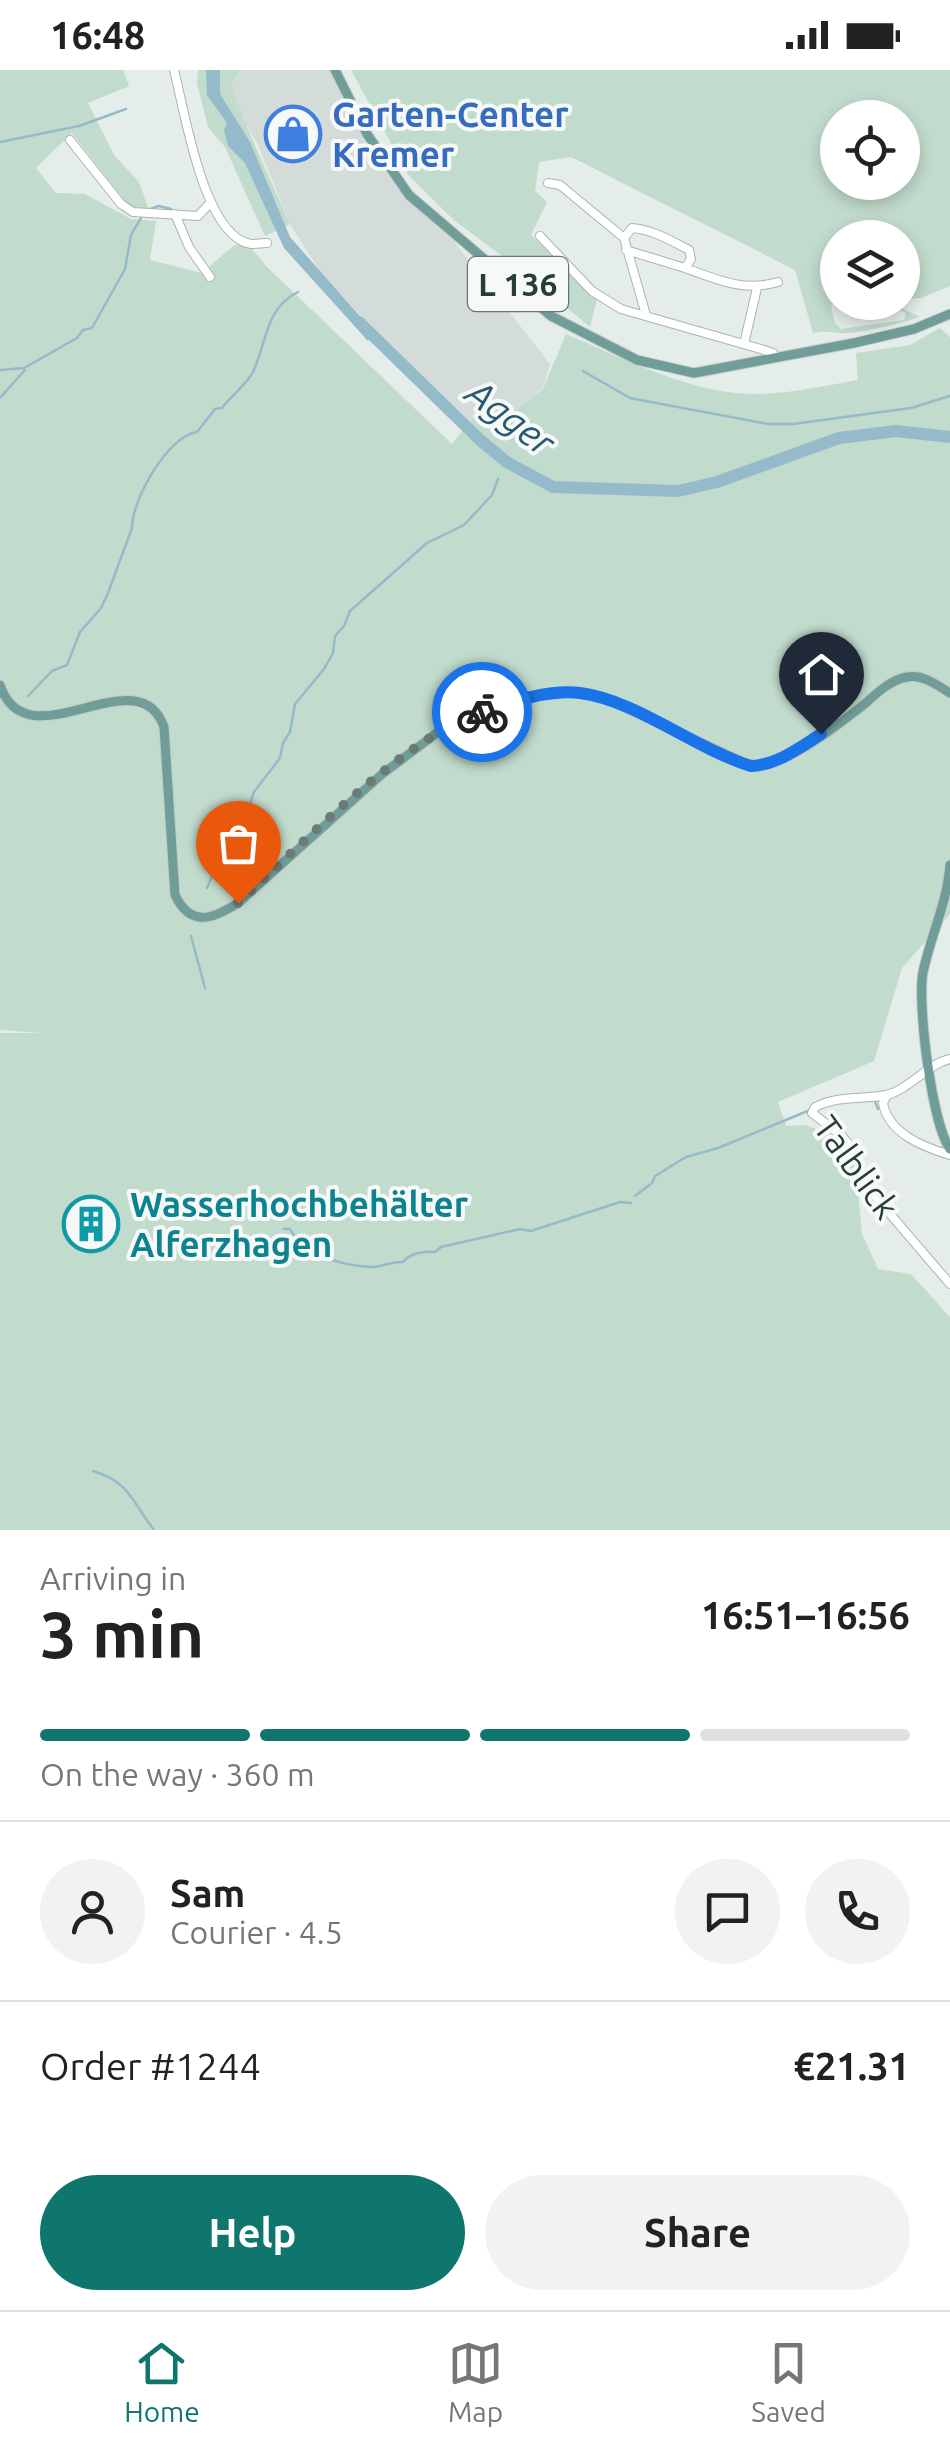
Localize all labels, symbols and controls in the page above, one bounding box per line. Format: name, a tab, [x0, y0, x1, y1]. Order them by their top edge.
text: 16:48	[50, 14, 145, 56]
place label: Garten-Center Kremer	[332, 94, 569, 174]
map controls	[820, 100, 920, 320]
button: locate	[820, 100, 920, 200]
shop icon: Garten-Center Kremer	[263, 104, 323, 164]
button: layers	[820, 220, 920, 320]
road number: L 136	[468, 257, 568, 311]
water label: Agger	[457, 369, 564, 465]
pin	[779, 632, 864, 735]
icon: home	[794, 647, 849, 702]
courier	[432, 662, 532, 762]
icon: bike	[455, 685, 510, 740]
pin	[196, 801, 281, 904]
icon: bag	[211, 816, 266, 871]
street label: Talblick	[806, 1108, 908, 1226]
place label: Wasserhochbehälter Alferzhagen	[130, 1184, 469, 1264]
building icon: Wasserhochbehälter Alferzhagen	[61, 1194, 121, 1254]
text: Arriving in	[40, 1560, 186, 1596]
text: 16:51–16:56	[701, 1594, 910, 1636]
text: 3 min	[40, 1597, 204, 1670]
text: On the way · 360 m	[40, 1756, 315, 1792]
button: person	[40, 1859, 145, 1964]
button: chat	[675, 1859, 780, 1964]
button: phone	[805, 1859, 910, 1964]
text: Sam	[170, 1872, 245, 1914]
text: Courier · 4.5	[170, 1914, 343, 1950]
text: Order #1244	[40, 2045, 261, 2087]
text: €21.31	[793, 2045, 910, 2087]
button: Help	[40, 2175, 465, 2290]
button: Share	[485, 2175, 910, 2290]
tab: Home	[124, 2336, 200, 2427]
tab: Map	[448, 2336, 503, 2427]
tab: Saved	[751, 2336, 826, 2427]

